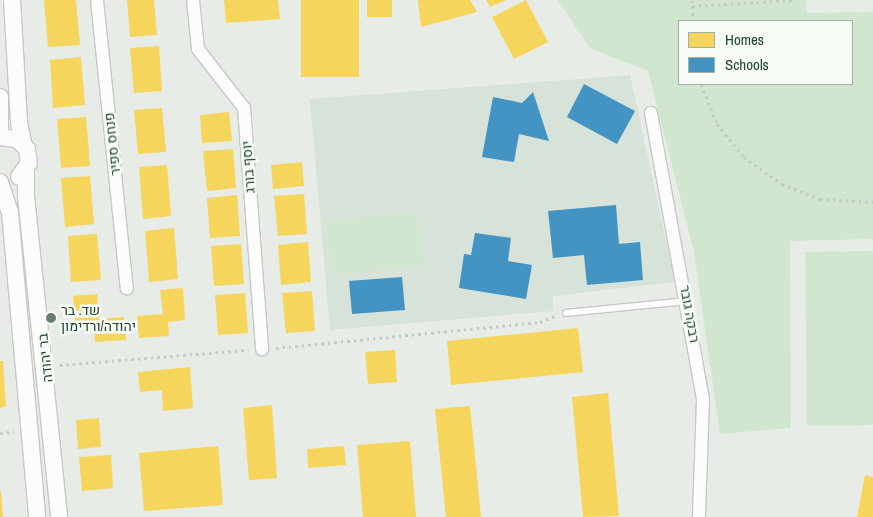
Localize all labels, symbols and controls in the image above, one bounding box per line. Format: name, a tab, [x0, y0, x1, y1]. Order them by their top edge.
legend	[678, 20, 853, 85]
text: Homes	[725, 29, 764, 50]
text: Schools	[725, 54, 769, 75]
street label: פנחס ספיר	[100, 112, 124, 176]
street label: יוסף בורג	[238, 140, 258, 194]
street label: רבקה גובר	[677, 284, 703, 344]
place label: שד. בר יהודה/ורדימון	[61, 302, 136, 334]
marker: שד. בר יהודה/ורדימון	[45, 312, 57, 324]
street label: בר יהודה	[34, 332, 56, 384]

